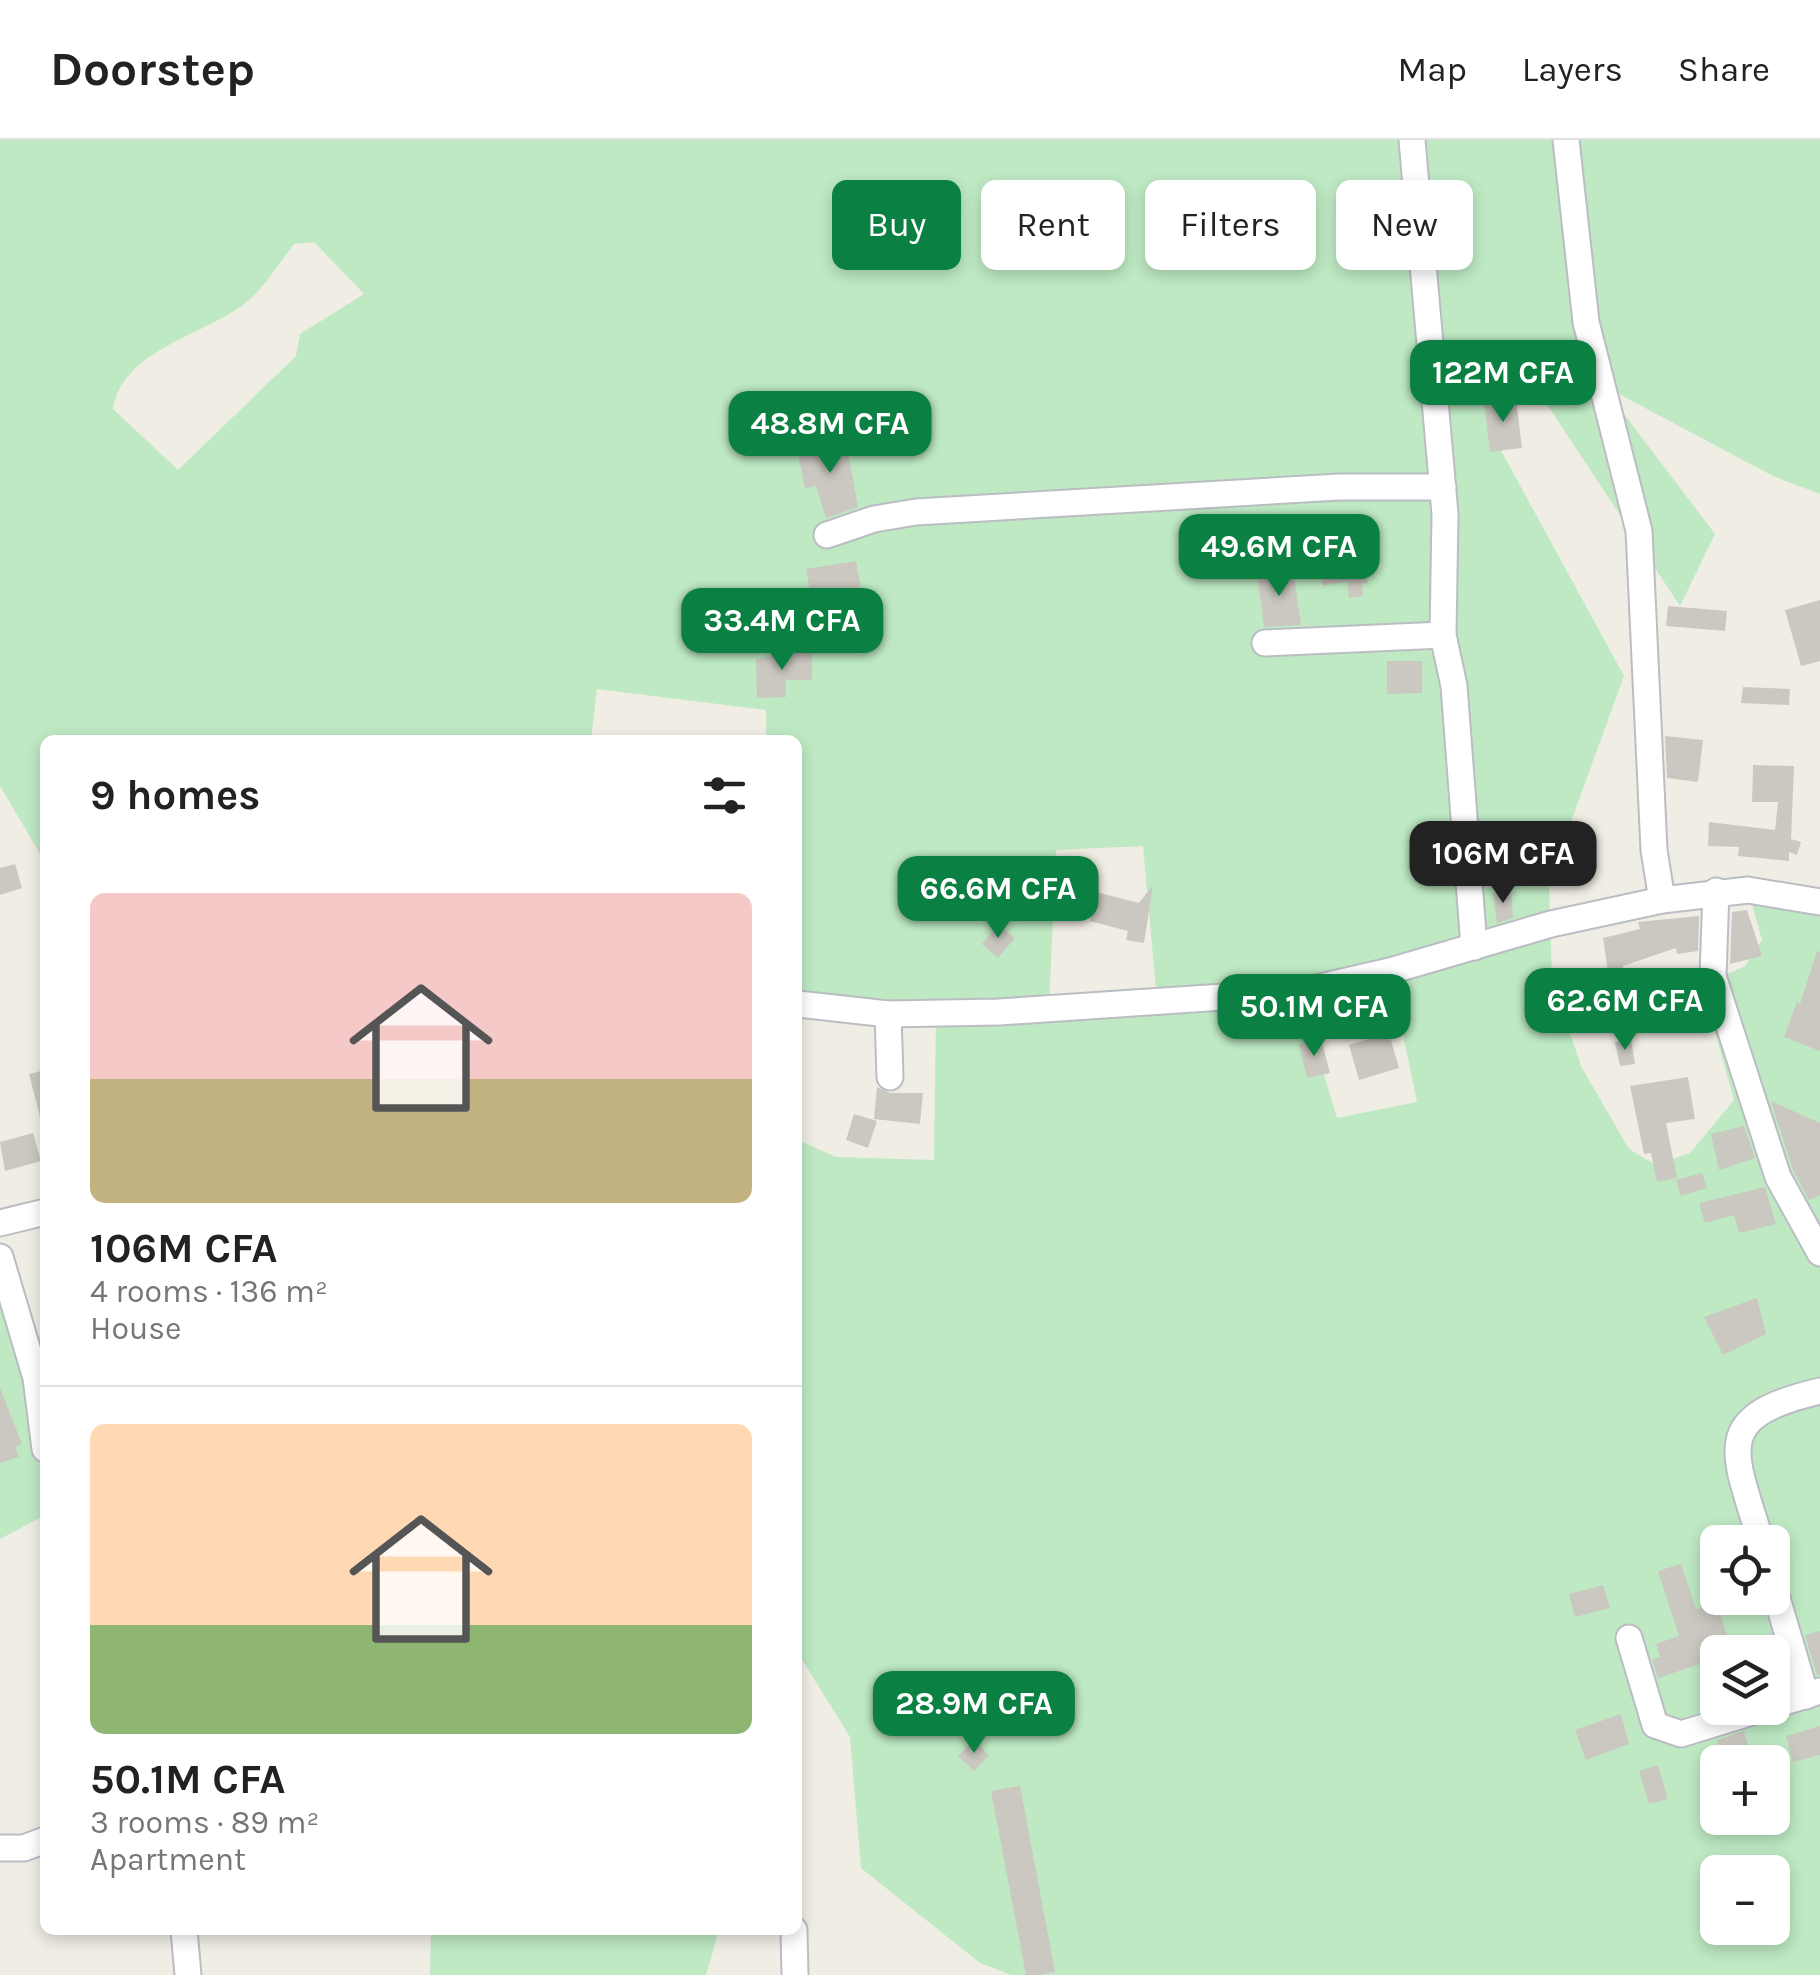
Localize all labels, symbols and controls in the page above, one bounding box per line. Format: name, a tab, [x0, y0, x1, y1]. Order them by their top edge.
text: Doorstep	[50, 41, 255, 97]
text: Map	[1397, 49, 1467, 90]
text: Layers	[1522, 49, 1623, 90]
text: Share	[1678, 49, 1770, 90]
chip: Buy	[832, 180, 961, 270]
chip: Rent	[981, 180, 1125, 270]
chip: Filters	[1145, 180, 1316, 270]
chip: New	[1336, 180, 1473, 270]
pin: 122M CFA	[1400, 340, 1606, 425]
text: 122M CFA	[1432, 354, 1574, 391]
pin: 48.8M CFA	[716, 391, 944, 476]
text: 48.8M CFA	[750, 405, 910, 442]
pin: 49.6M CFA	[1165, 514, 1393, 599]
text: 49.6M CFA	[1201, 528, 1357, 565]
pin: 33.4M CFA	[668, 588, 896, 673]
text: 33.4M CFA	[703, 602, 861, 639]
icon: filters	[697, 768, 752, 823]
text: 9 homes	[90, 770, 260, 820]
pin: 106M CFA	[1400, 821, 1606, 906]
text: 106M CFA	[1432, 835, 1574, 872]
pin: 66.6M CFA	[884, 856, 1112, 941]
text: 66.6M CFA	[920, 870, 1076, 907]
icon: home	[331, 958, 511, 1138]
pin: 62.6M CFA	[1511, 968, 1739, 1053]
pin: 50.1M CFA	[1200, 974, 1428, 1059]
text: 62.6M CFA	[1547, 982, 1703, 1019]
text: 50.1M CFA	[1240, 988, 1388, 1025]
text: 106M CFA	[90, 1223, 278, 1273]
text: 4 rooms · 136 m²	[90, 1273, 328, 1310]
text: House	[90, 1310, 182, 1347]
icon: home	[331, 1489, 511, 1669]
map controls	[1700, 1525, 1790, 1945]
button: locate	[1700, 1525, 1790, 1615]
button: layers	[1700, 1635, 1790, 1725]
pin: 28.9M CFA	[860, 1671, 1088, 1756]
text: 28.9M CFA	[895, 1685, 1053, 1722]
button: +	[1700, 1745, 1790, 1835]
text: 50.1M CFA	[90, 1754, 285, 1804]
text: 3 rooms · 89 m²	[90, 1804, 319, 1841]
text: Apartment	[90, 1841, 246, 1878]
button: −	[1700, 1855, 1790, 1945]

